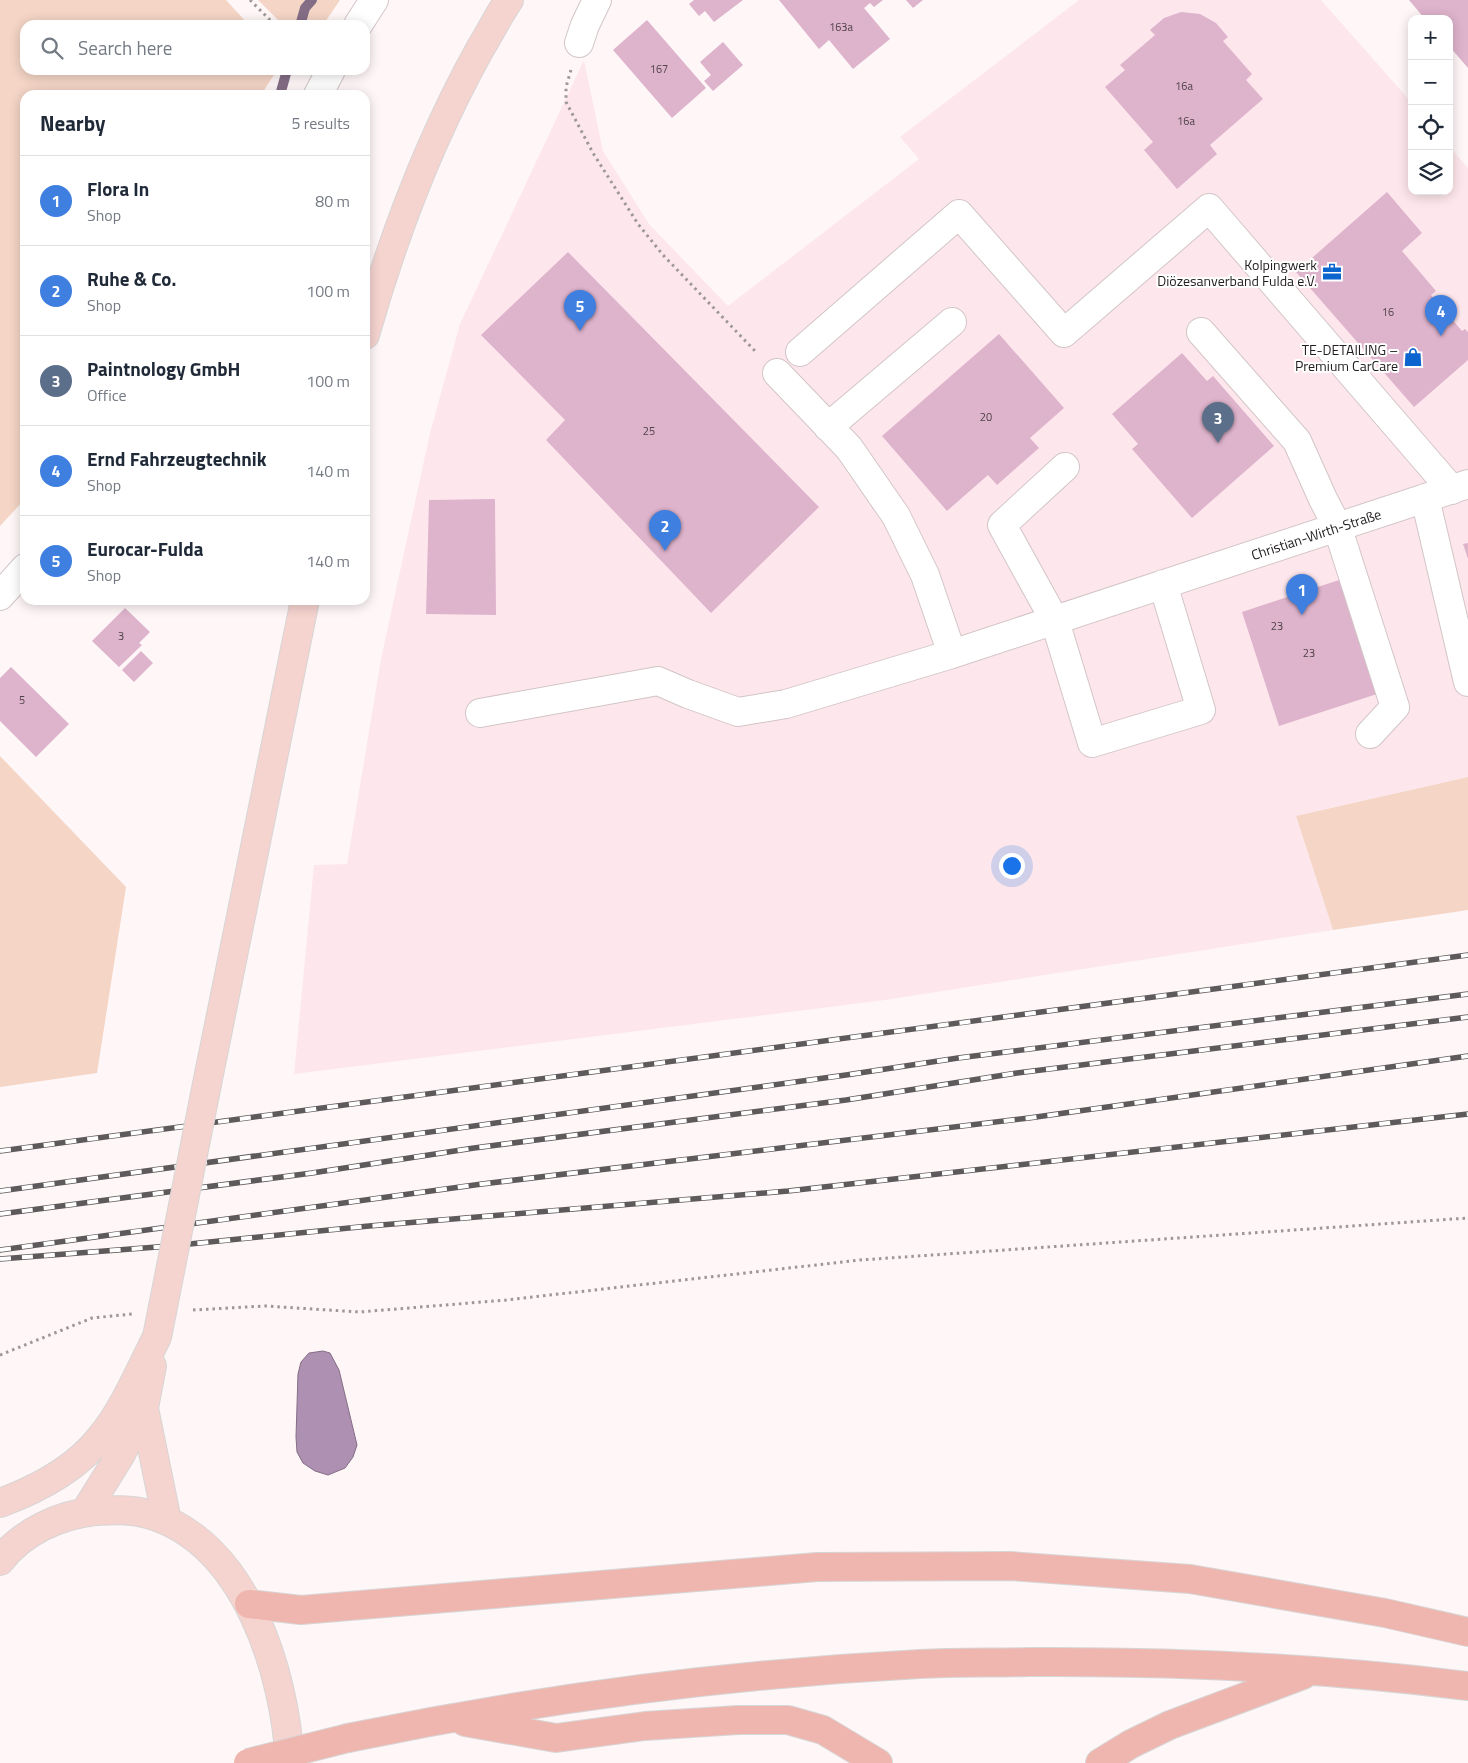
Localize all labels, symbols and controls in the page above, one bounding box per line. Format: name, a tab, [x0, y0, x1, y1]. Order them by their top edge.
map controls	[1408, 15, 1453, 195]
button: +	[1408, 15, 1453, 60]
house number: 163a	[829, 19, 853, 35]
search box	[20, 20, 370, 75]
text: Search here	[78, 33, 172, 62]
icon: search	[38, 34, 66, 62]
button: −	[1408, 60, 1453, 105]
house number: 167	[650, 61, 668, 77]
house number: 16a	[1175, 78, 1193, 94]
button: locate	[1408, 105, 1453, 150]
text: Nearby	[40, 107, 105, 139]
text: 5 results	[291, 111, 350, 135]
house number: 16a	[1177, 113, 1195, 129]
button: layers	[1408, 150, 1453, 195]
text: Flora In	[87, 174, 149, 203]
text: 1	[52, 189, 60, 213]
text: 80 m	[315, 189, 350, 213]
text: Shop	[87, 203, 121, 227]
place label: Kolpingwerk Diözesanverband Fulda e.V.	[1157, 254, 1317, 291]
office icon: Kolpingwerk Diözesanverband Fulda e.V.	[1321, 261, 1343, 283]
text: Ruhe & Co.	[87, 264, 176, 293]
text: 2	[52, 279, 60, 303]
text: 100 m	[306, 279, 350, 303]
pin: 5	[564, 290, 596, 331]
text: Shop	[87, 293, 121, 317]
pin: 4	[1425, 295, 1457, 336]
house number: 16	[1382, 304, 1394, 320]
place label: TE-DETAILING – Premium CarCare	[1295, 339, 1398, 376]
shop icon: TE-DETAILING – Premium CarCare	[1402, 346, 1424, 368]
text: Paintnology GmbH	[87, 354, 240, 383]
text: 3	[52, 369, 60, 393]
text: 100 m	[306, 369, 350, 393]
text: Office	[87, 383, 127, 407]
pin: 3	[1202, 402, 1234, 443]
house number: 20	[980, 409, 992, 425]
house number: 25	[643, 423, 655, 439]
text: Ernd Fahrzeugtechnik	[87, 444, 267, 473]
text: 4	[52, 459, 60, 483]
text: 140 m	[306, 459, 350, 483]
text: Shop	[87, 473, 121, 497]
street label: Christian-Wirth-Straße	[1248, 503, 1384, 565]
pin: 2	[649, 510, 681, 551]
text: Eurocar-Fulda	[87, 534, 203, 563]
text: 5	[52, 549, 60, 573]
text: 140 m	[306, 549, 350, 573]
text: Shop	[87, 563, 121, 587]
pin: 1	[1286, 574, 1318, 615]
house number: 23	[1271, 618, 1283, 634]
house number: 3	[118, 628, 124, 644]
house number: 23	[1303, 645, 1315, 661]
house number: 5	[19, 692, 25, 708]
your location	[999, 853, 1025, 879]

